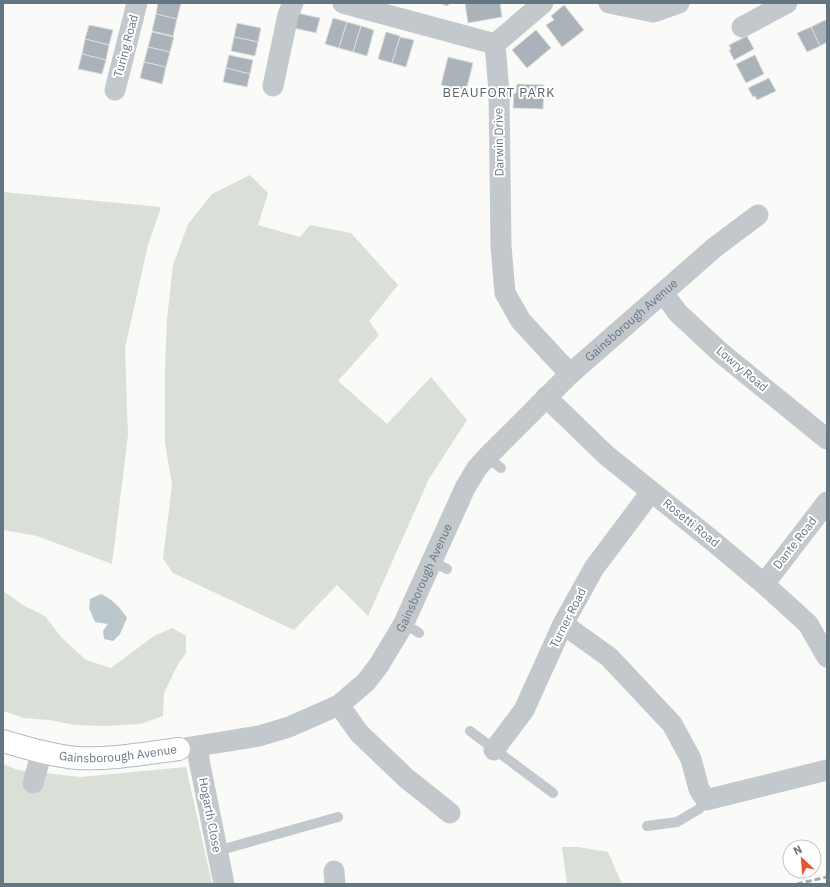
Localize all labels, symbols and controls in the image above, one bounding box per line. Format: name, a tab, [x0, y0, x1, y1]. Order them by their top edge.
street label: Turing Road	[110, 13, 141, 79]
district label: BEAUFORT PARK	[443, 84, 556, 101]
street label: Darwin Drive	[490, 107, 507, 176]
street label: Gainsborough Avenue	[582, 275, 681, 364]
street label: Lowry Road	[713, 343, 771, 395]
street label: Rosetti Road	[660, 495, 723, 550]
street label: Dante Road	[769, 513, 820, 572]
street label: Gainsborough Avenue	[392, 521, 455, 635]
street label: Turner Road	[546, 585, 589, 650]
street label: Gainsborough Avenue	[58, 741, 178, 765]
street label: Hogarth Close	[196, 776, 225, 854]
north arrow	[782, 839, 822, 879]
text: N	[791, 842, 804, 858]

